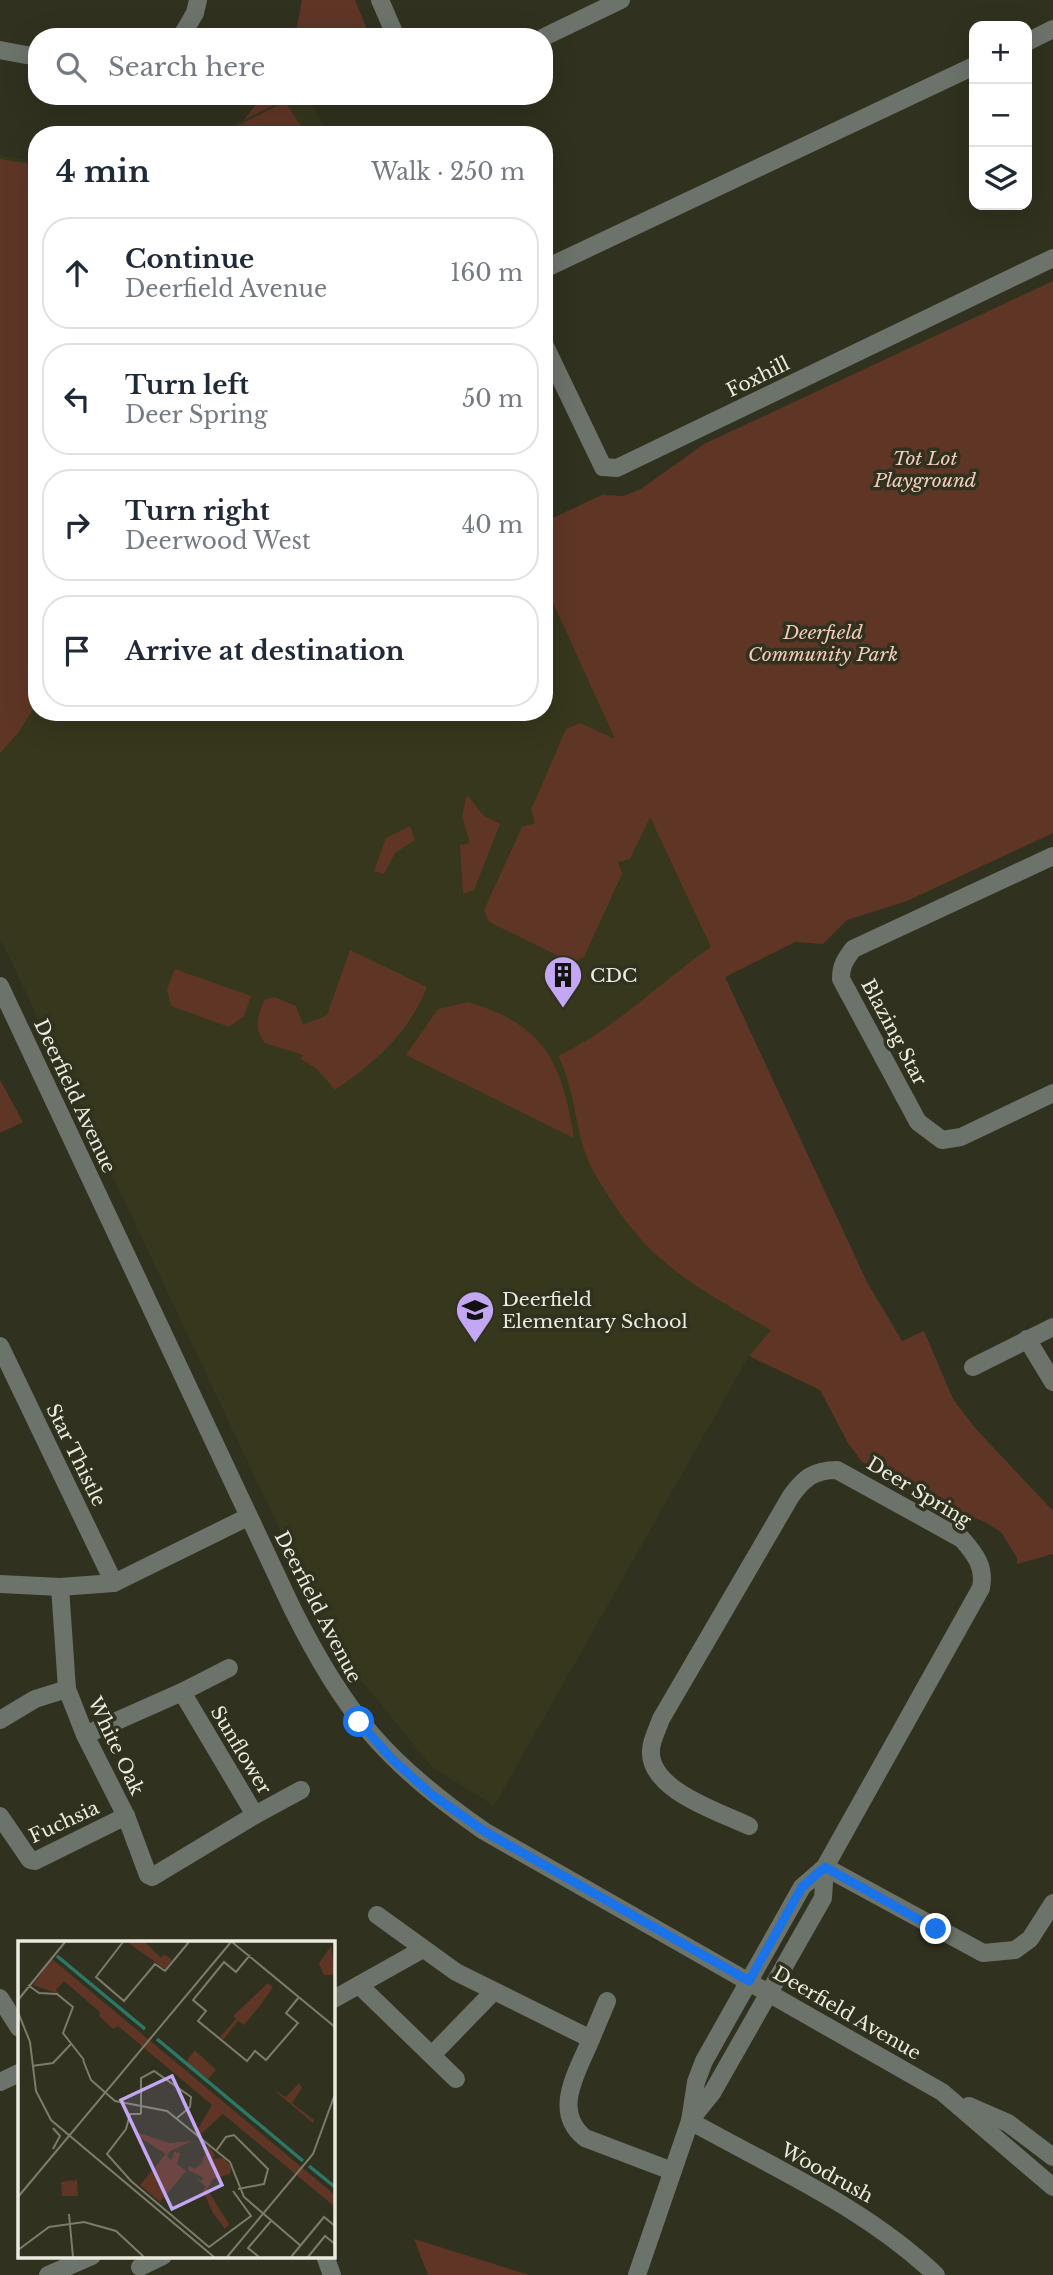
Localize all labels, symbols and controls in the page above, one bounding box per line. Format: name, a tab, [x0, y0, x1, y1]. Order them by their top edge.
map controls	[969, 21, 1032, 210]
button: +	[969, 21, 1032, 84]
search box	[28, 28, 553, 105]
icon: search	[52, 48, 90, 86]
text: Search here	[108, 51, 265, 83]
button: −	[969, 84, 1032, 147]
button: layers	[969, 147, 1032, 210]
text: 4 min	[56, 153, 150, 190]
text: Walk · 250 m	[371, 158, 525, 186]
text: Continue	[125, 243, 254, 275]
icon: ahead	[58, 254, 96, 292]
text: 160 m	[450, 259, 523, 287]
text: Deerfield Avenue	[125, 275, 327, 303]
street label: Foxhill	[723, 352, 793, 402]
text: Turn left	[125, 369, 249, 401]
icon: left	[58, 380, 96, 418]
text: 50 m	[462, 385, 523, 413]
text: Deer Spring	[125, 401, 267, 429]
park label: Tot Lot Playground	[873, 447, 977, 492]
text: Turn right	[125, 495, 270, 527]
icon: right	[58, 506, 96, 544]
text: 40 m	[462, 511, 523, 539]
text: Deerwood West	[125, 527, 311, 555]
park label: Deerfield Community Park	[748, 621, 898, 666]
icon: arrive	[58, 632, 96, 670]
text: Arrive at destination	[125, 635, 405, 667]
building icon: CDC	[542, 954, 584, 1009]
place label: CDC	[590, 964, 637, 987]
street label: Blazing Star	[856, 975, 932, 1089]
street label: Deerfield Avenue	[29, 1015, 121, 1177]
place label: Deerfield Elementary School	[502, 1288, 688, 1333]
school or university icon: Deerfield Elementary School	[454, 1289, 496, 1344]
street label: Star Thistle	[41, 1400, 111, 1510]
street label: Deer Spring	[863, 1452, 976, 1532]
street label: Deerfield Avenue	[270, 1527, 366, 1687]
street label: White Oak	[83, 1692, 149, 1799]
street label: Sunflower	[206, 1702, 276, 1798]
route start	[343, 1706, 374, 1737]
street label: Fuchsia	[25, 1796, 103, 1848]
route end	[920, 1913, 951, 1944]
inset map	[18, 1941, 334, 2258]
street label: Deerfield Avenue	[769, 1961, 925, 2065]
street label: Woodrush	[776, 2138, 877, 2208]

